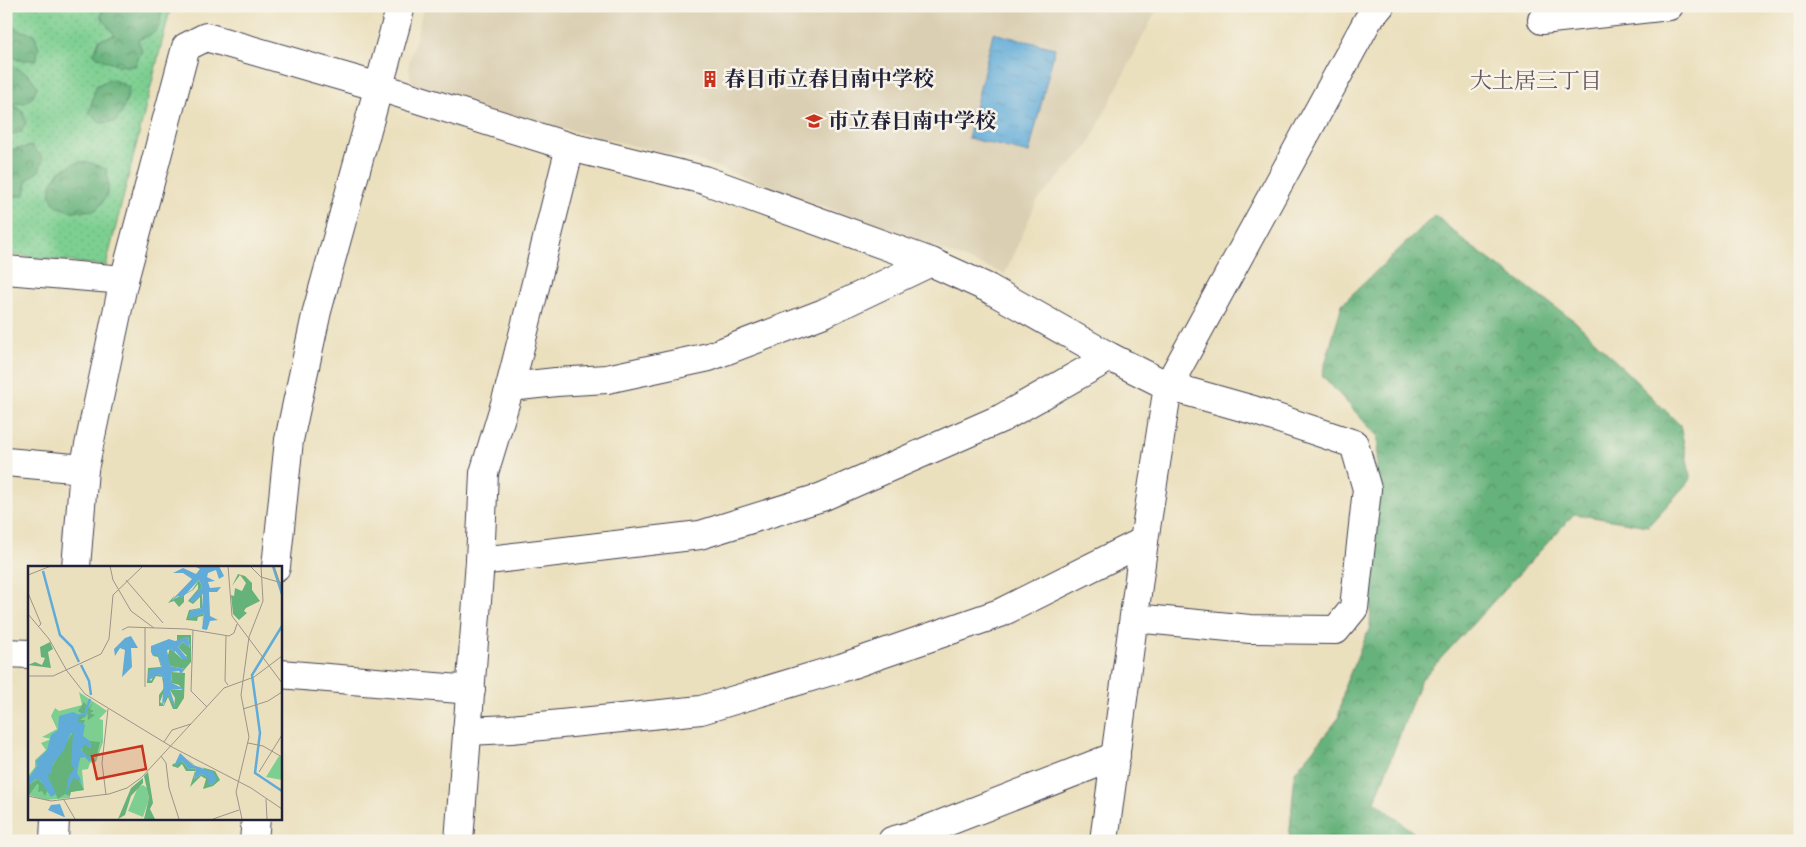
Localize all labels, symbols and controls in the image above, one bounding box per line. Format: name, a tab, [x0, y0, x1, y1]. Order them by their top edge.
place label: 春日市立春日南中学校	[724, 65, 934, 94]
district label: 大土居三丁目	[1470, 66, 1602, 96]
building icon: 春日市立春日南中学校	[700, 69, 720, 89]
place label: 市立春日南中学校	[828, 107, 996, 136]
school or university icon: 市立春日南中学校	[804, 111, 824, 131]
inset map	[28, 566, 281, 820]

